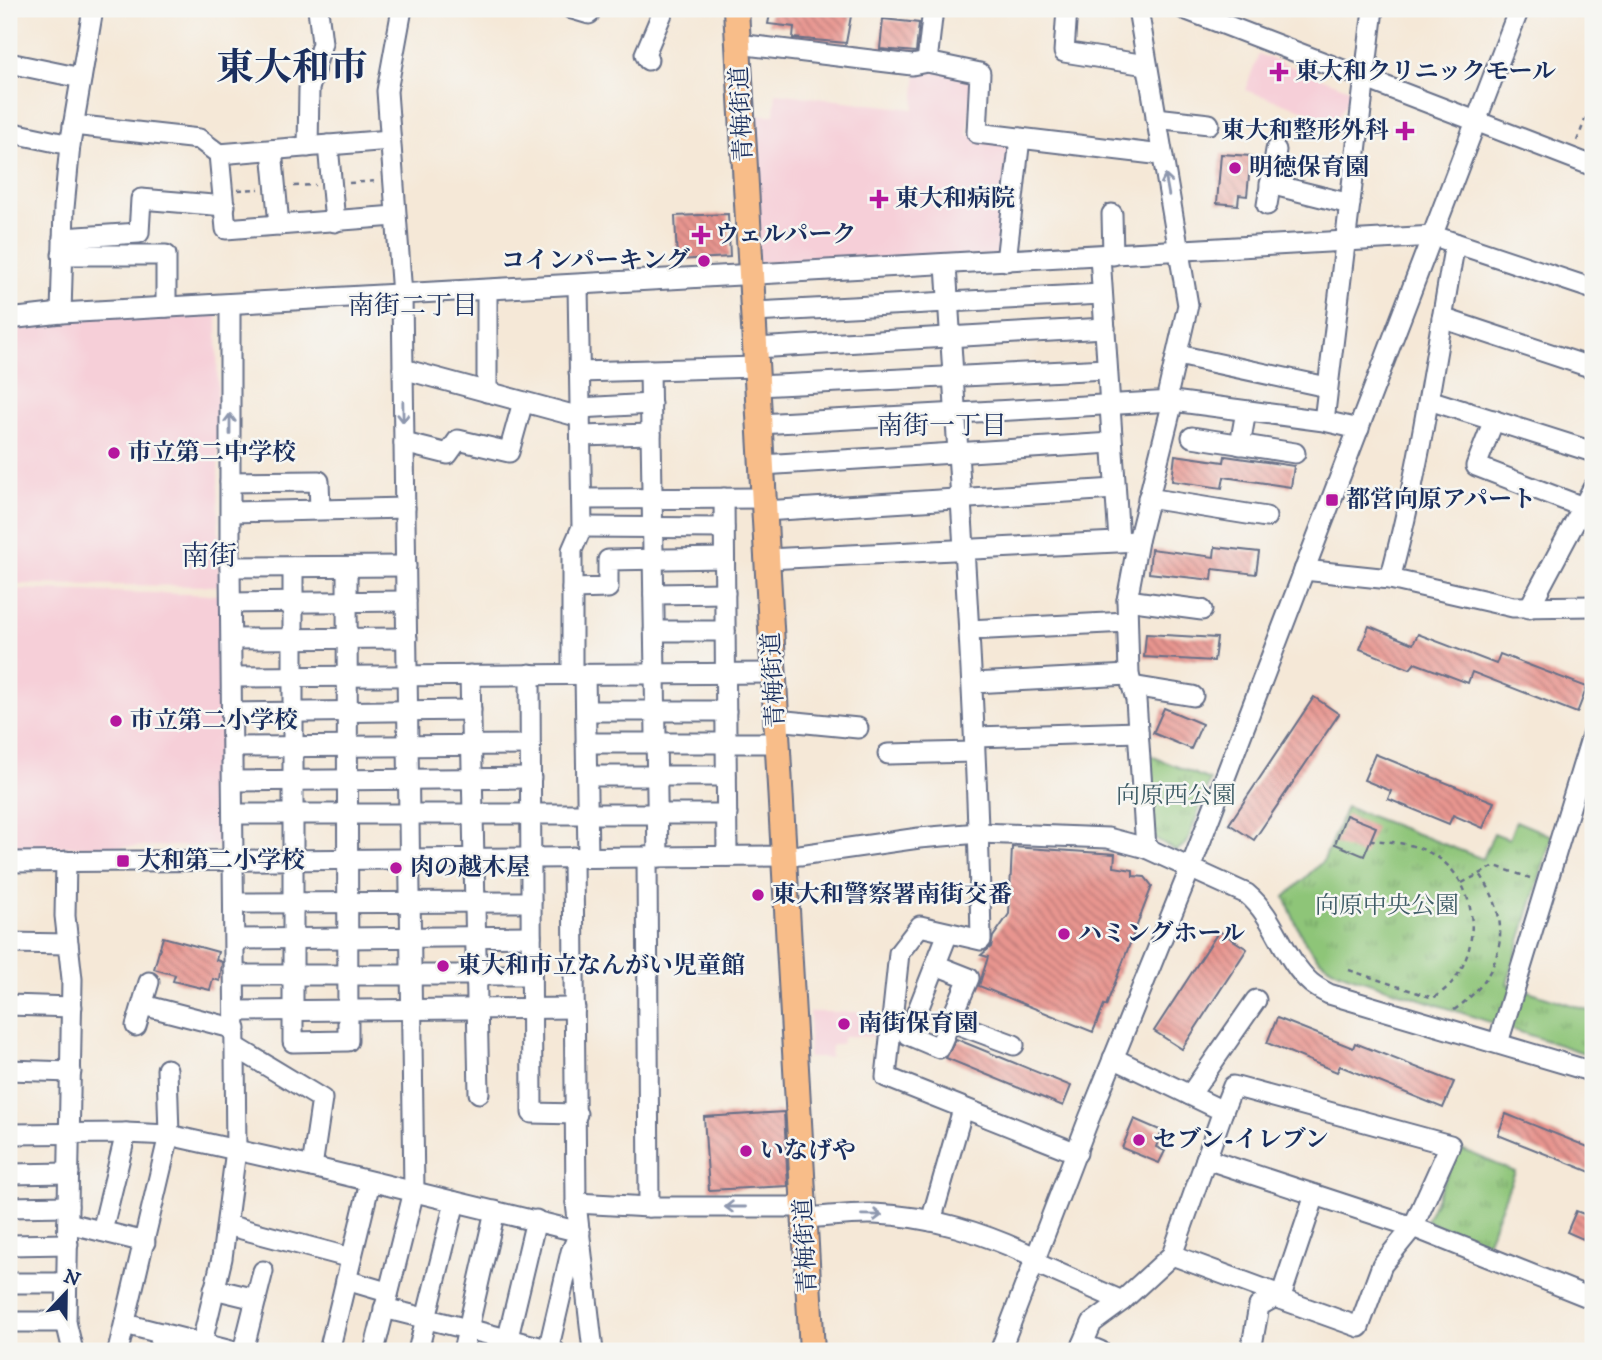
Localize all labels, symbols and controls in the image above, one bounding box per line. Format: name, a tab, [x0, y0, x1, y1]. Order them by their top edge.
district label: 東大和市	[216, 45, 368, 93]
place label: 東大和クリニックモール	[1295, 57, 1556, 87]
marker: 東大和クリニックモール	[1269, 62, 1289, 82]
street label: 青梅街道	[725, 65, 759, 163]
place label: 東大和整形外科	[1221, 116, 1389, 146]
marker: 東大和整形外科	[1395, 121, 1415, 141]
place label: 明徳保育園	[1249, 153, 1369, 183]
marker: 明徳保育園	[1227, 160, 1243, 176]
one-way arrow	[1160, 174, 1173, 197]
place label: 東大和病院	[895, 184, 1015, 214]
marker: 東大和病院	[869, 189, 889, 209]
place label: ウェルパーク	[715, 220, 856, 250]
marker: ウェルパーク	[693, 227, 709, 243]
place label: コインパーキング	[501, 246, 690, 276]
marker: コインパーキング	[696, 253, 712, 269]
district label: 南街二丁目	[348, 290, 478, 323]
one-way arrow	[397, 400, 410, 423]
district label: 南街一丁目	[877, 410, 1007, 443]
one-way arrow	[223, 412, 237, 435]
place label: 市立第二中学校	[128, 438, 296, 468]
marker: 市立第二中学校	[106, 445, 122, 461]
place label: 都営向原アパート	[1346, 485, 1536, 515]
marker: 都営向原アパート	[1324, 492, 1340, 508]
district label: 南街	[181, 539, 237, 574]
street label: 青梅街道	[757, 631, 791, 729]
place label: 市立第二小学校	[130, 706, 298, 736]
marker: 市立第二小学校	[108, 713, 124, 729]
park label: 向原西公園	[1116, 781, 1236, 811]
place label: 大和第二小学校	[137, 846, 305, 876]
marker: 大和第二小学校	[115, 853, 131, 869]
place label: 肉の越木屋	[410, 853, 530, 883]
marker: 肉の越木屋	[388, 860, 404, 876]
place label: 東大和警察署南街交番	[772, 880, 1012, 910]
marker: 東大和警察署南街交番	[750, 887, 766, 903]
park label: 向原中央公園	[1315, 891, 1459, 921]
place label: ハミングホール	[1078, 919, 1245, 949]
marker: ハミングホール	[1056, 926, 1072, 942]
place label: 東大和市立なんがい児童館	[457, 951, 745, 981]
marker: 東大和市立なんがい児童館	[435, 958, 451, 974]
place label: 南街保育園	[858, 1009, 978, 1039]
marker: 南街保育園	[836, 1016, 852, 1032]
place label: セブン-イレブン	[1153, 1125, 1329, 1155]
marker: セブン-イレブン	[1131, 1132, 1147, 1148]
place label: いなげや	[760, 1136, 856, 1166]
marker: いなげや	[738, 1143, 754, 1159]
street label: 青梅街道	[789, 1197, 823, 1295]
one-way arrow	[724, 1200, 747, 1214]
one-way arrow	[861, 1208, 884, 1221]
north arrow	[32, 1258, 102, 1328]
text: N	[60, 1265, 84, 1292]

